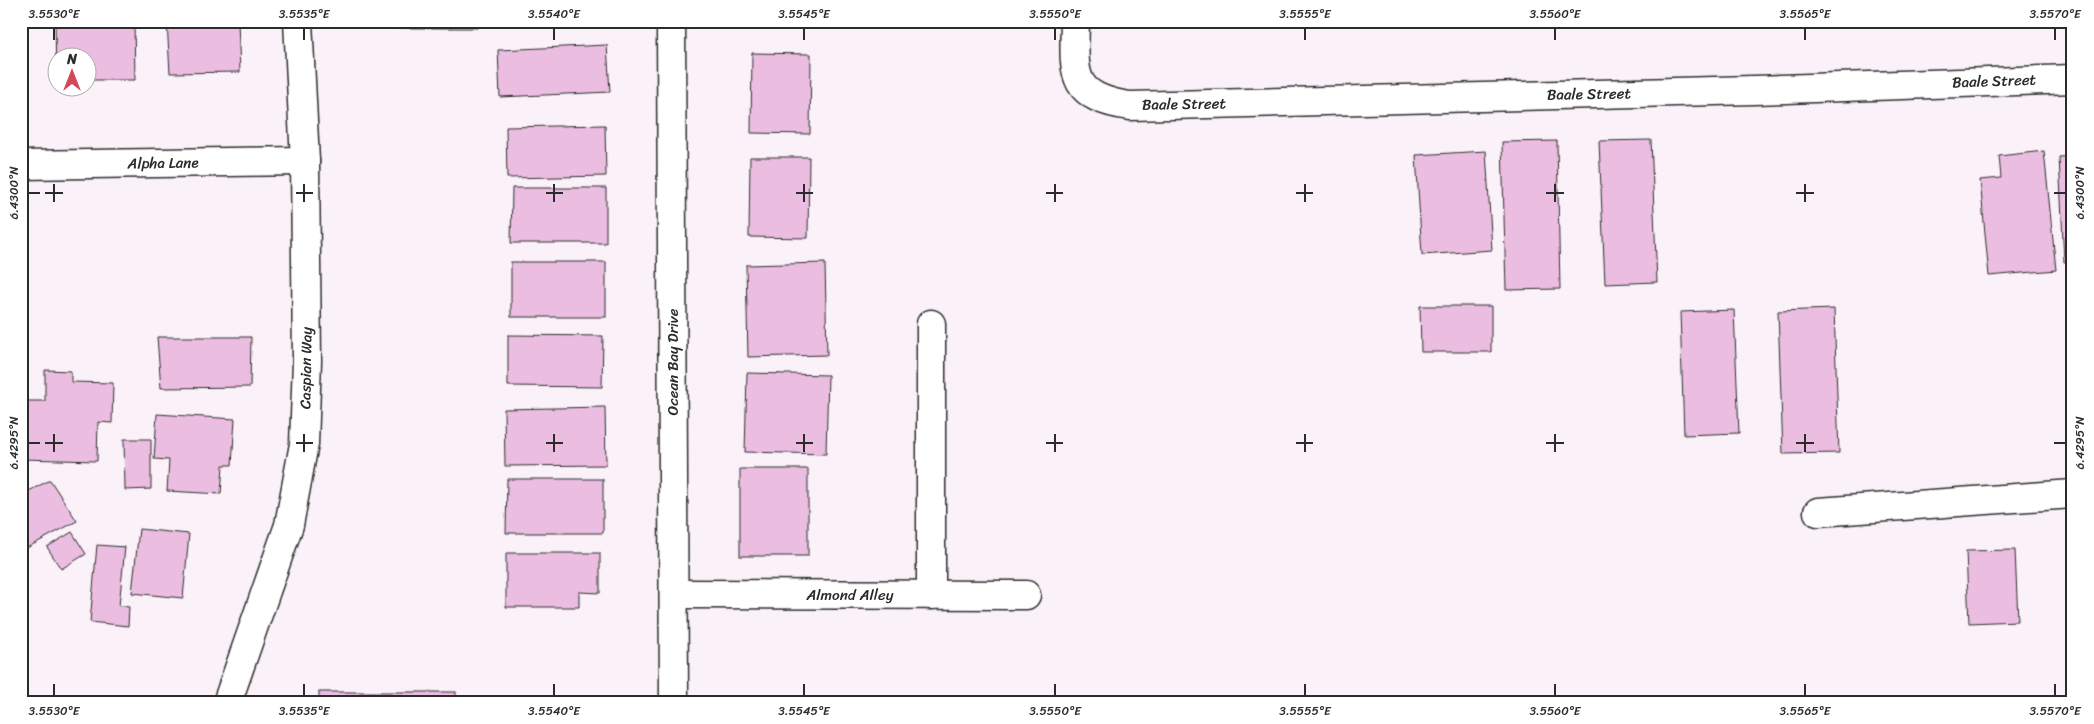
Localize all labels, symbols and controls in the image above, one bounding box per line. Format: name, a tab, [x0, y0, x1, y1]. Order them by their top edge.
text: 3.5530°E	[29, 3, 81, 25]
text: 3.5535°E	[279, 3, 331, 25]
text: 3.5540°E	[528, 3, 581, 25]
text: 3.5545°E	[778, 3, 831, 25]
text: 3.5550°E	[1029, 3, 1082, 25]
text: 3.5555°E	[1279, 3, 1332, 25]
text: 3.5560°E	[1529, 3, 1582, 25]
text: 3.5565°E	[1780, 3, 1832, 25]
text: 3.5570°E	[2029, 3, 2082, 25]
text: N	[66, 47, 77, 72]
north arrow	[48, 48, 98, 98]
street label: Baale Street	[1952, 67, 2037, 95]
street label: Baale Street	[1547, 80, 1632, 108]
street label: Baale Street	[1142, 90, 1227, 118]
street label: Alpha Lane	[126, 149, 199, 177]
text: 6.4300°N	[3, 166, 25, 220]
text: 6.4300°N	[2069, 166, 2091, 220]
street label: Ocean Bay Drive	[660, 308, 686, 415]
street label: Caspian Way	[292, 326, 320, 409]
text: 6.4295°N	[3, 416, 25, 470]
text: 6.4295°N	[2069, 416, 2091, 470]
street label: Almond Alley	[805, 582, 894, 608]
text: 3.5530°E	[29, 700, 81, 722]
text: 3.5535°E	[279, 700, 331, 722]
text: 3.5540°E	[528, 700, 581, 722]
text: 3.5545°E	[778, 700, 831, 722]
text: 3.5550°E	[1029, 700, 1082, 722]
text: 3.5555°E	[1279, 700, 1332, 722]
text: 3.5560°E	[1529, 700, 1582, 722]
text: 3.5565°E	[1780, 700, 1832, 722]
text: 3.5570°E	[2029, 700, 2082, 722]

